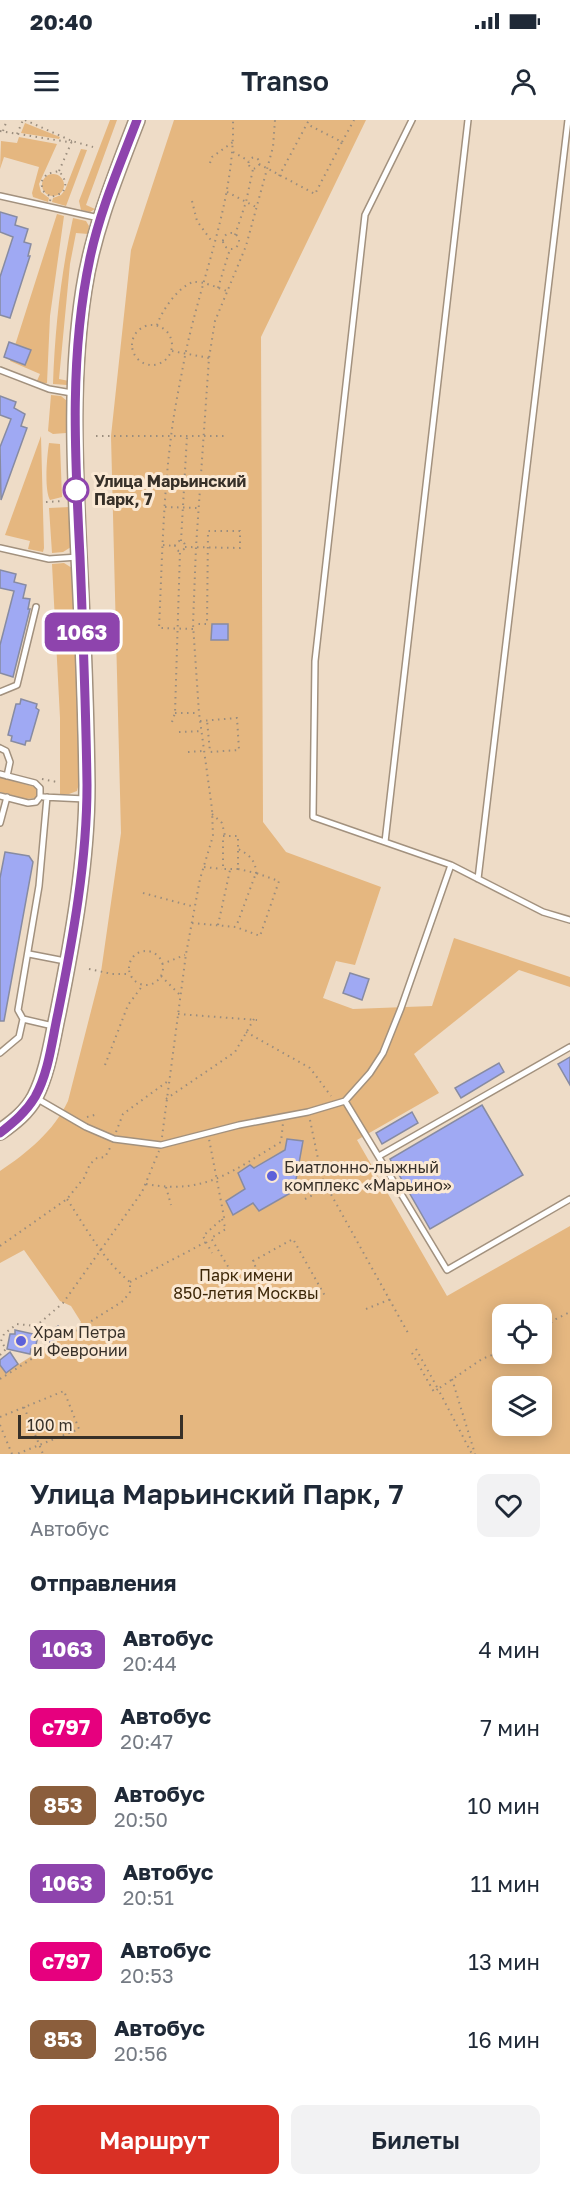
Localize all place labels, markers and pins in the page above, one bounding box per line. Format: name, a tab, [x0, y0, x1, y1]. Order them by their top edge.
place label: Улица Марьинский Парк, 7	[94, 471, 246, 509]
marker: Улица Марьинский Парк, 7	[63, 477, 89, 503]
place label: Биатлонно-лыжный комплекс «Марьино»	[284, 1157, 452, 1195]
marker: Биатлонно-лыжный комплекс «Марьино»	[265, 1169, 279, 1183]
place label: Храм Петра и Февронии	[33, 1322, 128, 1360]
marker: Храм Петра и Февронии	[14, 1334, 28, 1348]

